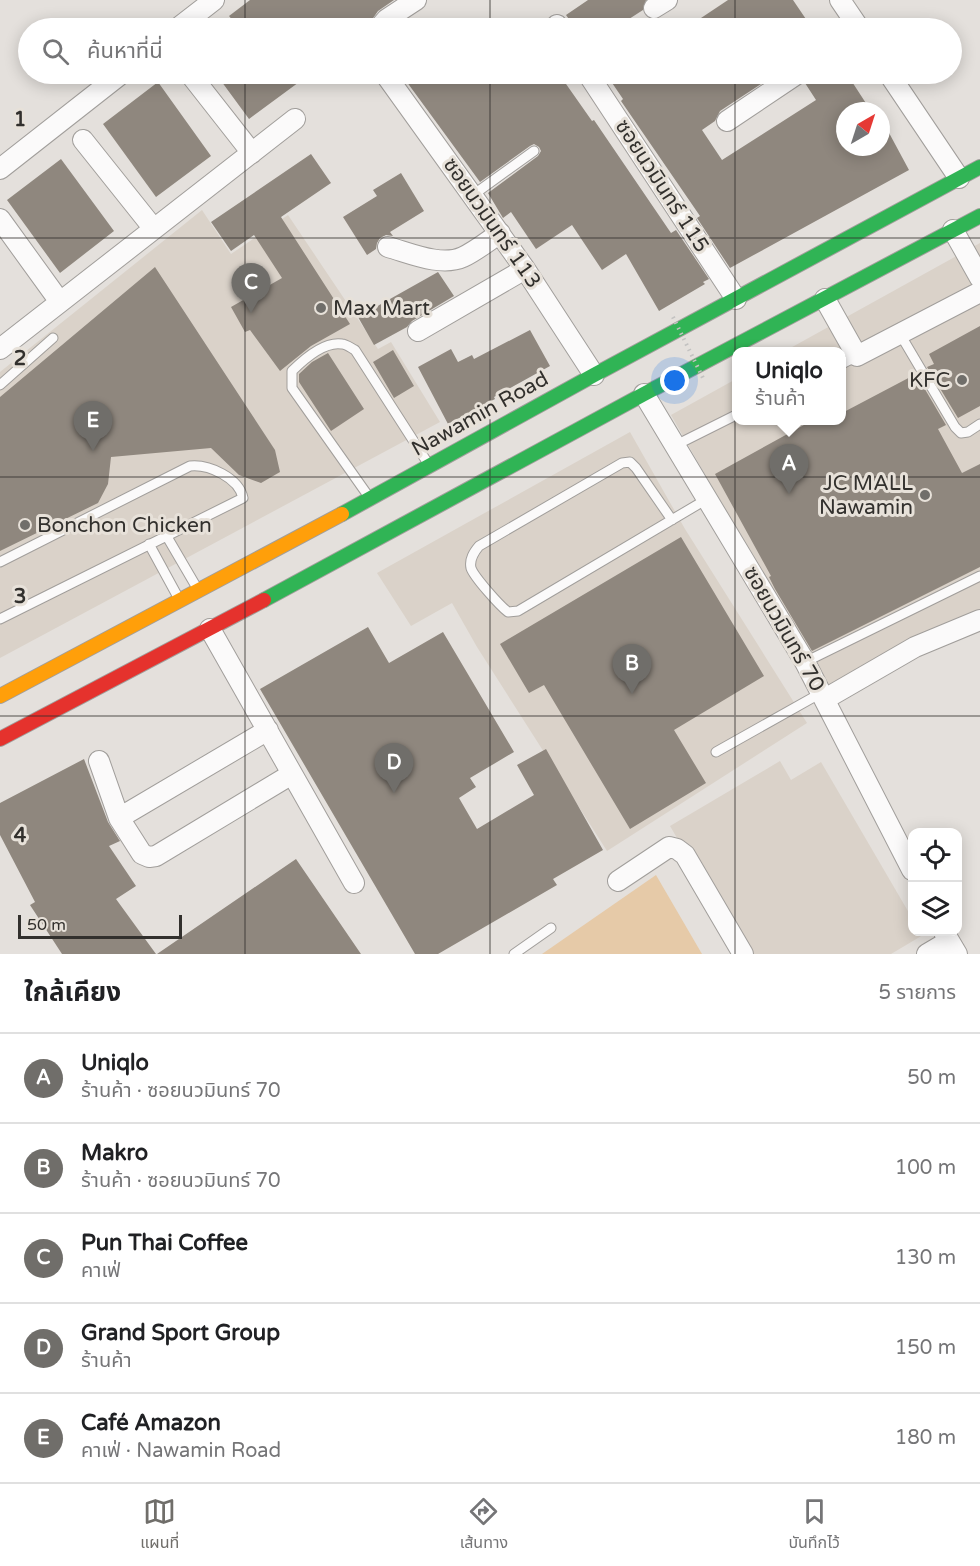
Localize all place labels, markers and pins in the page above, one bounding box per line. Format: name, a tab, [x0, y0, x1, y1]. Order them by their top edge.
pin: C	[232, 264, 270, 313]
place label: Max Mart	[333, 296, 430, 321]
marker: Max Mart	[314, 301, 328, 315]
place label: KFC	[909, 368, 950, 393]
marker: KFC	[955, 373, 969, 387]
pin: E	[74, 402, 112, 451]
pin: A	[770, 444, 808, 494]
place label: JC MALL Nawamin	[819, 471, 913, 520]
marker: JC MALL Nawamin	[918, 488, 932, 502]
place label: Bonchon Chicken	[37, 513, 212, 538]
marker: Bonchon Chicken	[18, 518, 32, 532]
pin: B	[612, 644, 652, 694]
pin: D	[374, 744, 414, 793]

